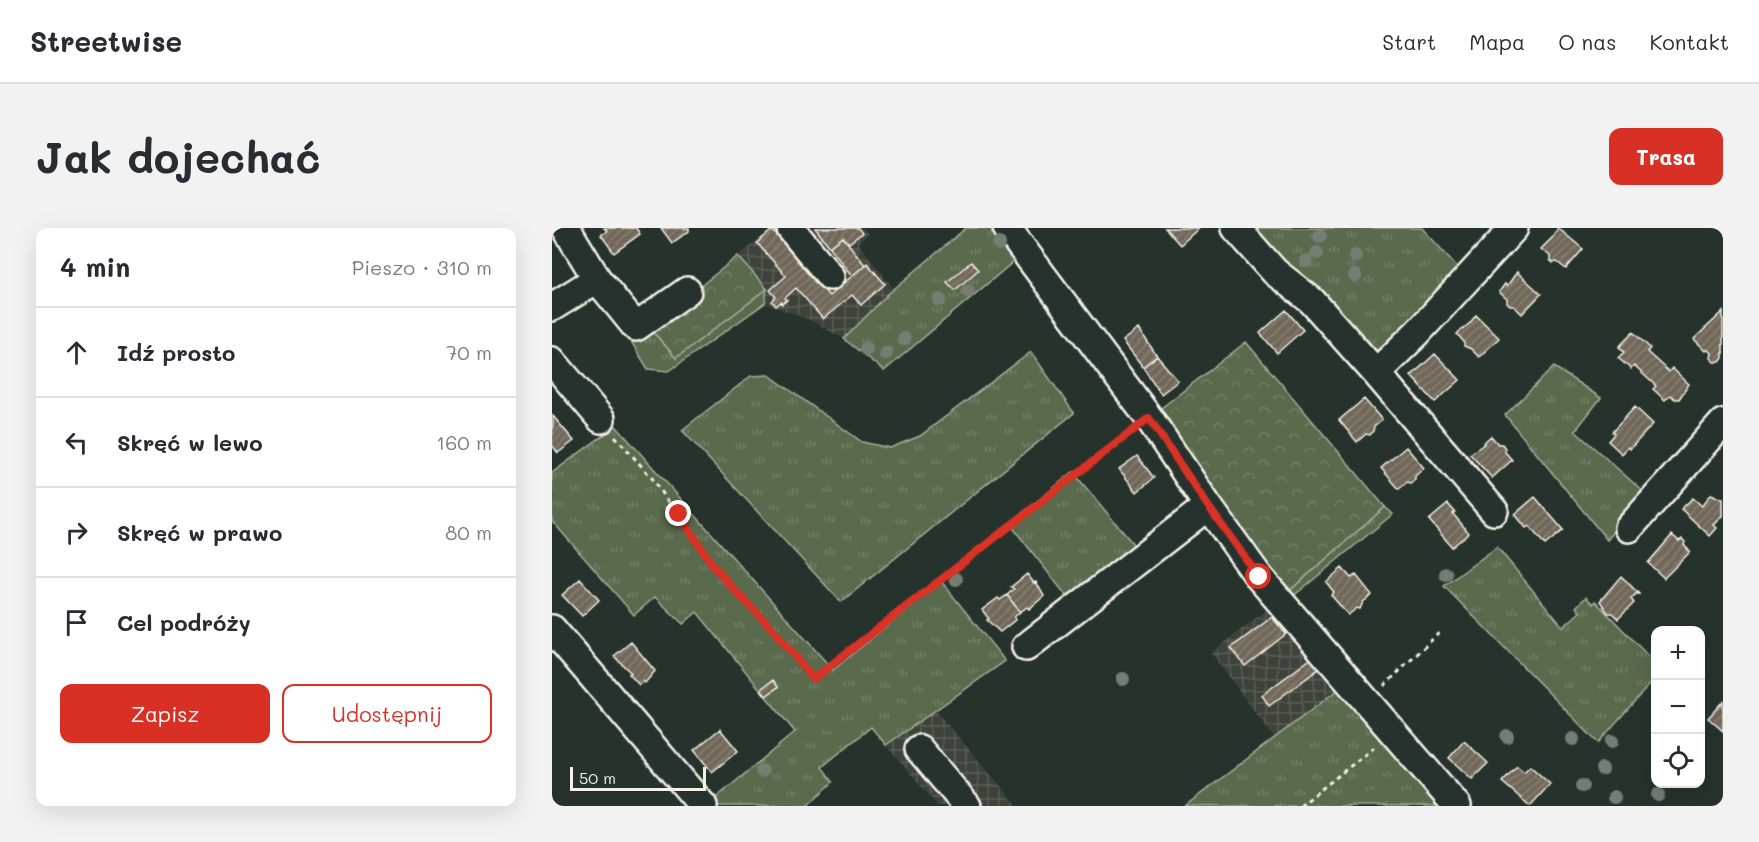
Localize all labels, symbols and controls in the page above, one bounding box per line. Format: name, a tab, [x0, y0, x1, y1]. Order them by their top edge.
text: Streetwise	[30, 23, 182, 59]
text: Start	[1382, 28, 1436, 55]
text: Mapa	[1469, 28, 1525, 55]
text: O nas	[1558, 28, 1616, 55]
text: Kontakt	[1649, 28, 1729, 55]
button: Trasa	[1609, 128, 1723, 185]
text: Jak dojechać	[36, 129, 321, 184]
text: 4 min	[60, 250, 130, 284]
text: Pieszo · 310 m	[352, 254, 492, 280]
icon: ahead	[60, 336, 93, 369]
text: Idź prosto	[117, 338, 235, 367]
text: 70 m	[446, 339, 492, 365]
icon: left	[60, 426, 93, 459]
text: Skręć w lewo	[117, 428, 263, 457]
text: 160 m	[436, 429, 492, 455]
route end	[665, 500, 691, 526]
icon: right	[60, 516, 93, 549]
text: Skręć w prawo	[117, 518, 282, 547]
text: 80 m	[445, 519, 492, 545]
route start	[1245, 563, 1271, 589]
icon: arrive	[60, 606, 93, 639]
text: Cel podróży	[117, 608, 251, 637]
map controls	[1651, 626, 1705, 788]
button: +	[1651, 626, 1705, 680]
button: −	[1651, 680, 1705, 734]
button: Zapisz	[60, 684, 270, 743]
button: Udostępnij	[282, 684, 492, 743]
button: locate	[1651, 734, 1705, 788]
scale bar	[570, 764, 706, 792]
text: 50 m	[579, 767, 616, 788]

